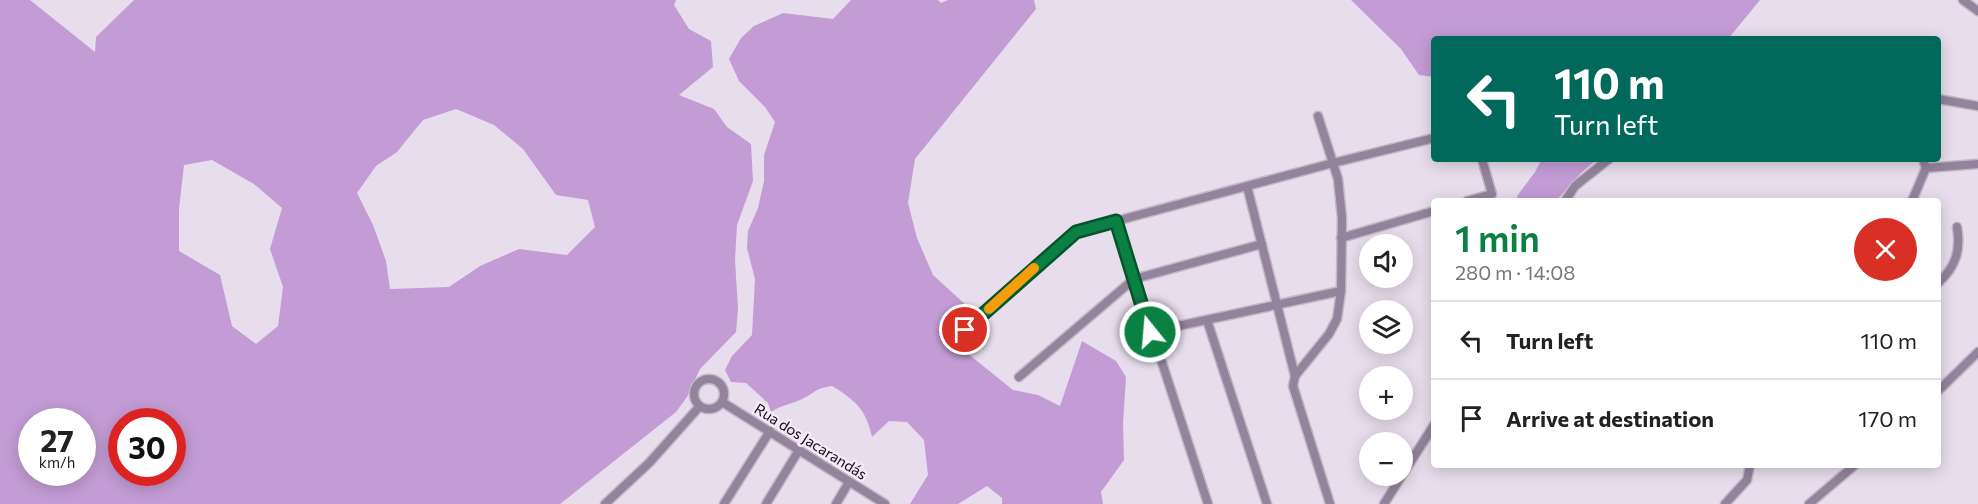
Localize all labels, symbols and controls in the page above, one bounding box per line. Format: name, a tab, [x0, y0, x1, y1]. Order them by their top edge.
text: 110 m	[1554, 56, 1665, 108]
icon: left	[1455, 60, 1533, 138]
text: Turn left	[1554, 108, 1658, 141]
text: 1 min	[1455, 215, 1540, 259]
button: close	[1854, 218, 1917, 281]
map controls	[1359, 234, 1413, 486]
button: sound	[1359, 234, 1413, 288]
text: 280 m · 14:08	[1455, 260, 1575, 284]
position arrow	[1118, 300, 1182, 364]
button: layers	[1359, 300, 1413, 354]
pin	[939, 304, 990, 355]
icon: arrive	[948, 313, 981, 346]
icon: left	[1455, 324, 1488, 357]
text: Turn left	[1506, 327, 1593, 354]
text: 110 m	[1860, 327, 1917, 354]
button: +	[1359, 366, 1413, 420]
street label: Rua dos Jacarandás	[751, 399, 871, 483]
icon: arrive	[1455, 402, 1488, 435]
text: Arrive at destination	[1506, 405, 1714, 432]
text: 170 m	[1858, 405, 1917, 432]
speed limit sign: 30	[108, 408, 186, 486]
text: 27	[40, 421, 74, 458]
button: −	[1359, 432, 1413, 486]
text: km/h	[39, 453, 75, 471]

